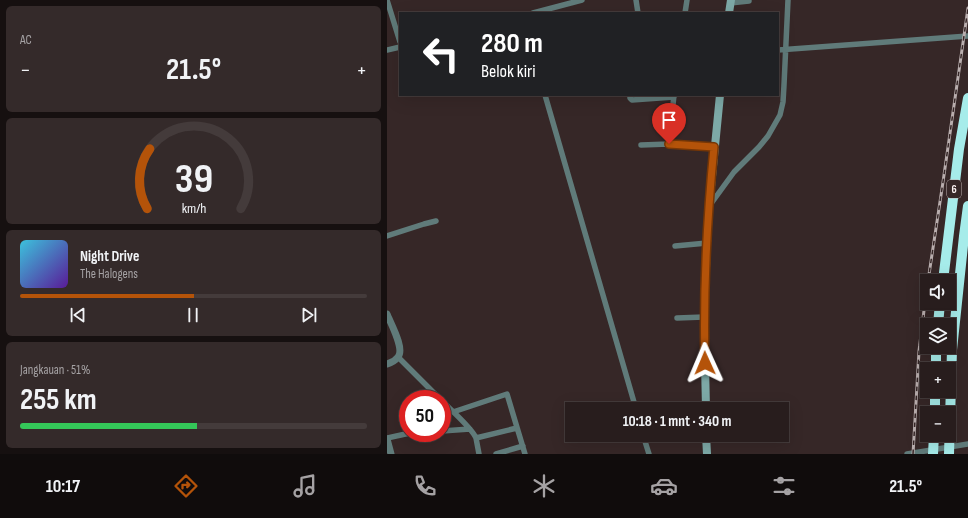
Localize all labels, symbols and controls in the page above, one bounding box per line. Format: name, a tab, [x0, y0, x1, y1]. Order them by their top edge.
text: 280 m	[481, 27, 543, 60]
icon: left	[415, 28, 467, 80]
text: AC	[20, 32, 32, 48]
text: 21.5°	[166, 52, 221, 88]
text: −	[20, 57, 31, 84]
text: +	[356, 57, 367, 84]
text: Belok kiri	[481, 61, 536, 82]
pin	[652, 103, 686, 144]
icon: arrive	[658, 109, 680, 131]
text: 39	[174, 155, 213, 204]
road number: 6	[947, 180, 961, 198]
text: km/h	[181, 200, 206, 217]
text: Night Drive	[80, 247, 139, 266]
text: The Halogens	[80, 266, 138, 282]
map controls	[920, 274, 956, 442]
button: sound	[920, 274, 956, 310]
icon: previous	[67, 304, 89, 326]
icon: pause	[182, 304, 204, 326]
icon: next	[298, 304, 320, 326]
button: layers	[920, 318, 956, 354]
position arrow	[684, 342, 726, 384]
text: Jangkauan · 51%	[20, 362, 90, 378]
button: +	[920, 362, 956, 398]
text: 255 km	[20, 382, 97, 418]
speed limit sign: 50	[399, 390, 451, 442]
button: −	[920, 406, 956, 442]
text: 10:18 · 1 mnt · 340 m	[623, 412, 731, 431]
icon: directions	[172, 472, 200, 500]
icon: music	[291, 472, 319, 500]
icon: phone	[411, 472, 439, 500]
icon: climate	[530, 472, 558, 500]
icon: car	[650, 472, 678, 500]
icon: filters	[770, 472, 798, 500]
text: 10:17	[46, 476, 80, 497]
text: 21.5°	[889, 476, 922, 497]

